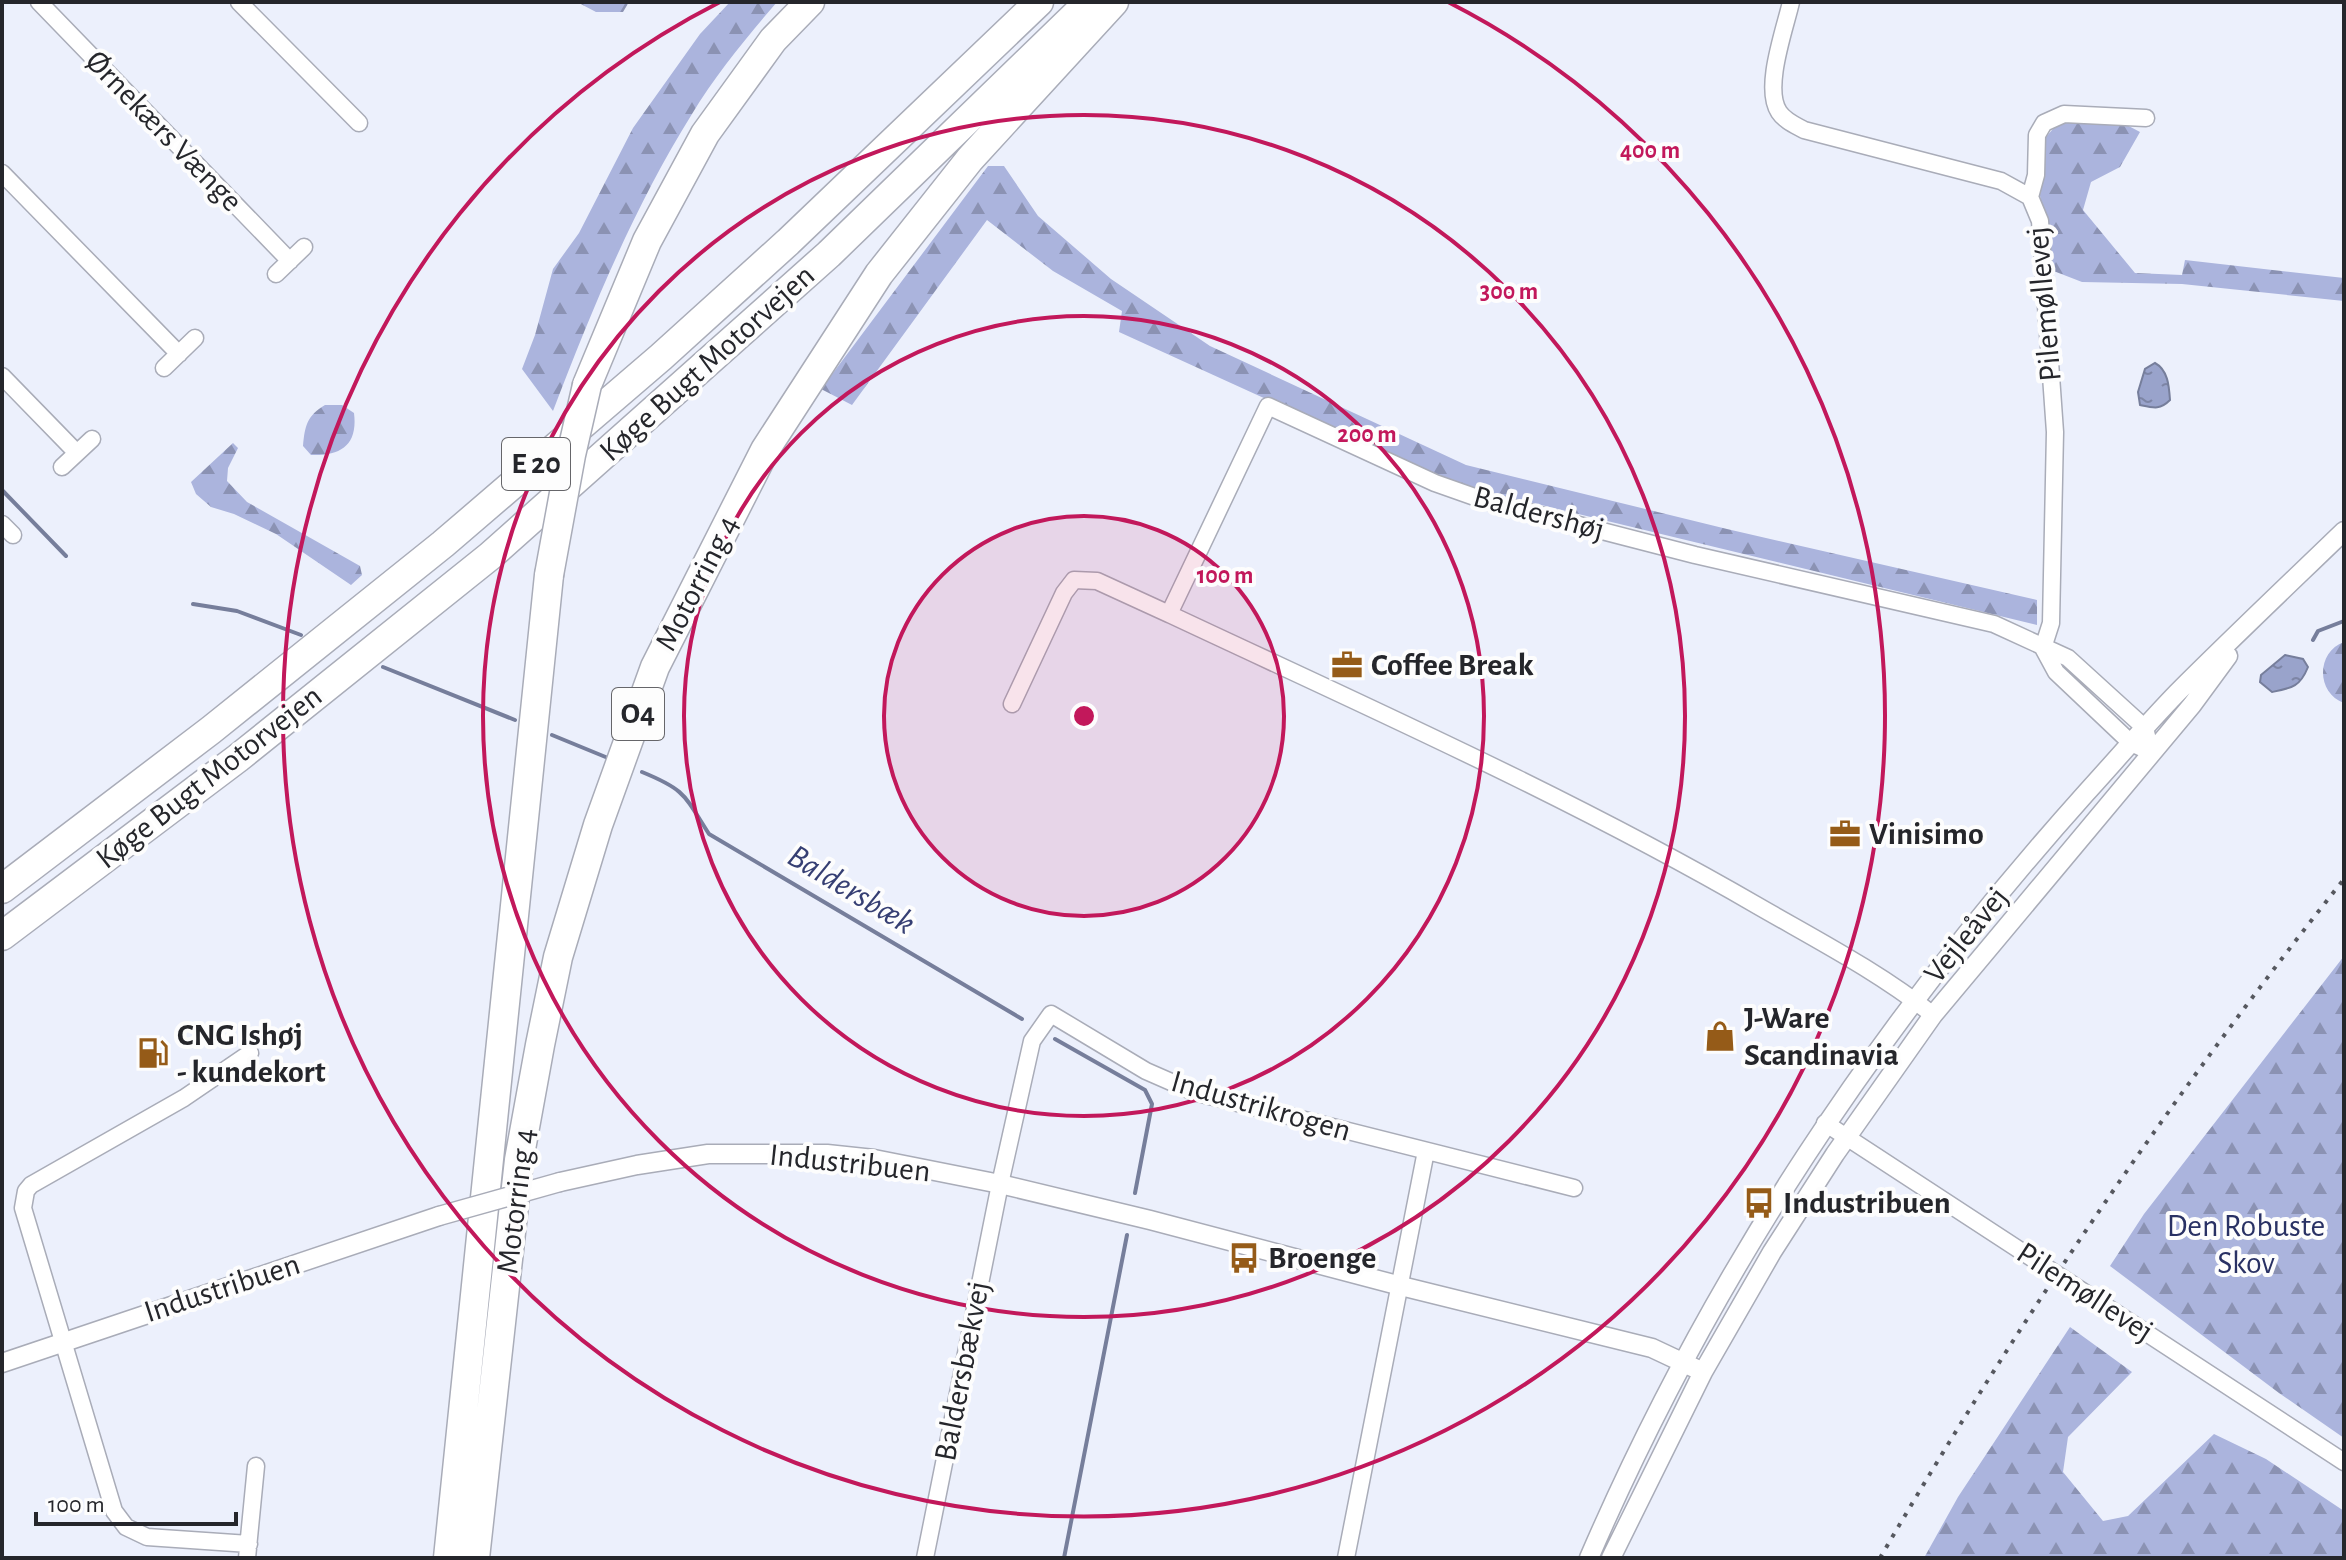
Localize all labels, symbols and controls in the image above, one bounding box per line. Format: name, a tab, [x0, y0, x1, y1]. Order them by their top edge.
street label: Ørnekærs Vænge	[80, 44, 248, 218]
text: 400 m	[1620, 139, 1680, 163]
street label: Pilemøllevej	[2021, 225, 2067, 383]
street label: Køge Bugt Motorvejen	[594, 259, 820, 467]
text: 300 m	[1480, 280, 1538, 304]
text: 200 m	[1337, 423, 1397, 447]
road number: E 20	[502, 438, 570, 490]
street label: Baldershøj	[1470, 480, 1608, 546]
street label: Motorring 4	[649, 510, 745, 656]
text: 100 m	[1197, 564, 1253, 588]
office icon: Coffee Break	[1330, 648, 1364, 682]
place label: Coffee Break	[1371, 649, 1534, 681]
street label: Køge Bugt Motorvejen	[90, 679, 328, 875]
road number: O4	[612, 688, 664, 740]
centre of rings	[1070, 702, 1098, 730]
office icon: Vinisimo	[1828, 817, 1862, 851]
place label: Vinisimo	[1869, 818, 1984, 850]
water label: Baldersbæk	[782, 839, 920, 941]
street label: Vejleåvej	[1918, 881, 2014, 989]
place label: J-Ware Scandinavia	[1744, 1002, 1899, 1071]
place label: CNG Ishøj - kundekort	[177, 1019, 326, 1088]
shop icon: J-Ware Scandinavia	[1703, 1019, 1737, 1053]
fuel station icon: CNG Ishøj - kundekort	[136, 1036, 170, 1070]
street label: Industrikrogen	[1168, 1065, 1354, 1147]
street label: Motorring 4	[491, 1126, 541, 1276]
street label: Industribuen	[768, 1139, 932, 1187]
bus stop icon: Industribuen	[1742, 1186, 1776, 1220]
place label: Industribuen	[1783, 1187, 1951, 1219]
park label: Den Robuste Skov	[2167, 1210, 2325, 1279]
street label: Pilemøllevej	[2011, 1236, 2159, 1348]
bus stop icon: Broenge	[1227, 1241, 1261, 1275]
place label: Broenge	[1268, 1242, 1376, 1274]
street label: Industribuen	[140, 1248, 304, 1328]
street label: Baldersbækvej	[929, 1278, 995, 1464]
scale bar	[36, 1476, 236, 1526]
text: 100 m	[48, 1493, 105, 1517]

